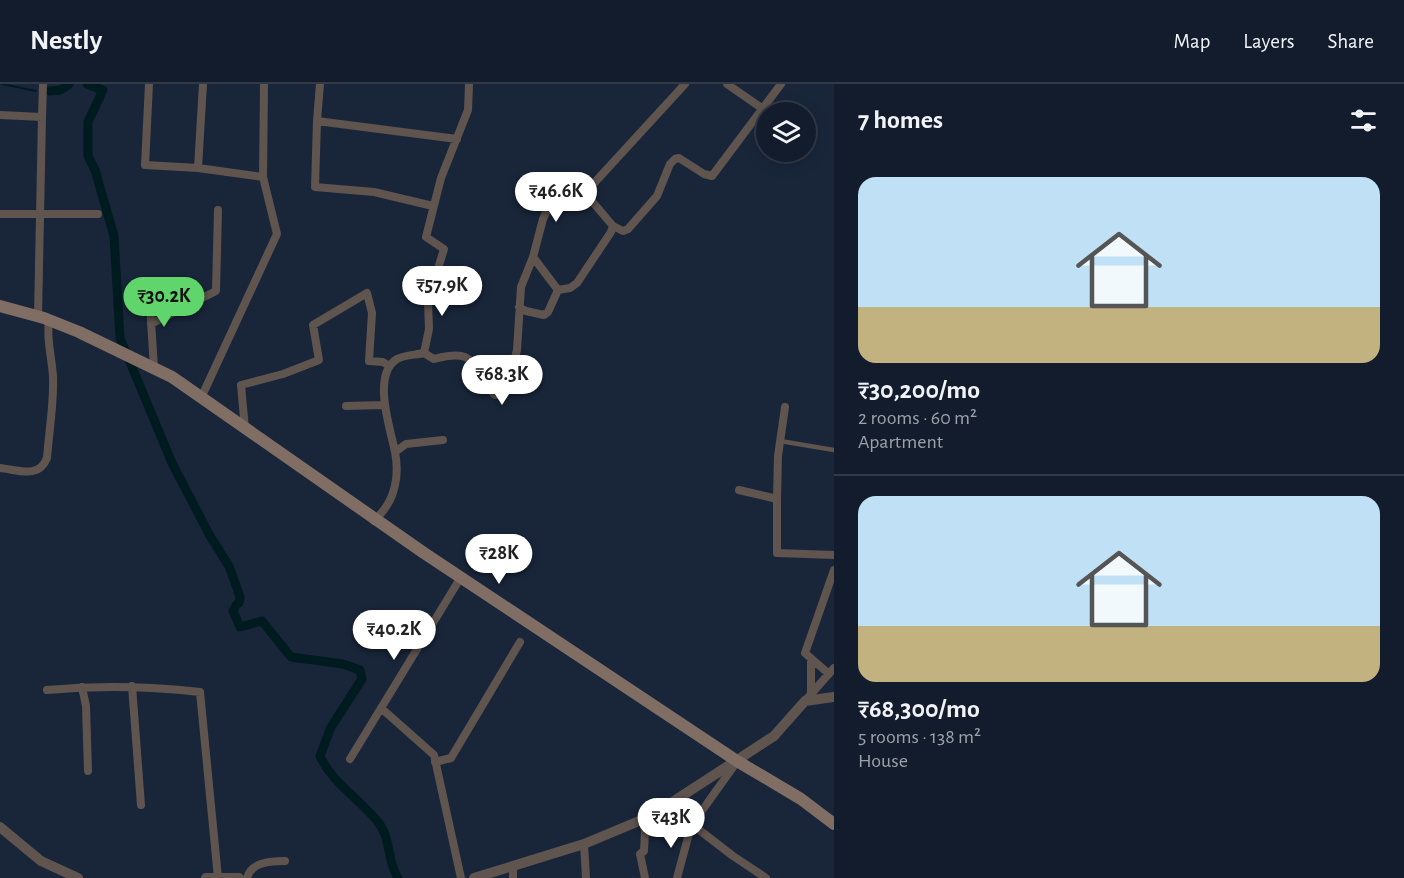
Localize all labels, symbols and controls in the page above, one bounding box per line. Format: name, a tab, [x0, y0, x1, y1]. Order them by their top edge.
text: Nestly	[30, 27, 102, 55]
text: Map	[1174, 31, 1210, 52]
text: Layers	[1243, 31, 1294, 52]
text: Share	[1327, 31, 1374, 52]
map controls	[756, 102, 816, 162]
button: layers	[756, 102, 816, 162]
icon: filters	[1347, 104, 1380, 137]
text: 7 homes	[858, 107, 943, 133]
pin: ₹46.6K	[507, 172, 605, 223]
text: ₹46.6K	[529, 181, 583, 201]
icon: home	[1065, 216, 1173, 324]
pin: ₹57.9K	[393, 266, 491, 317]
text: ₹57.9K	[416, 275, 468, 295]
pin: ₹30.2K	[115, 277, 213, 328]
text: ₹30.2K	[137, 286, 191, 306]
pin: ₹68.3K	[453, 355, 551, 406]
text: ₹68.3K	[476, 364, 528, 384]
text: ₹30,200/mo	[858, 377, 980, 403]
text: 2 rooms · 60 m²	[858, 408, 977, 428]
text: Apartment	[858, 432, 943, 452]
pin: ₹28K	[463, 534, 535, 585]
icon: home	[1065, 535, 1173, 643]
text: ₹28K	[479, 543, 519, 563]
pin: ₹40.2K	[345, 610, 443, 661]
text: ₹40.2K	[367, 619, 421, 639]
text: ₹68,300/mo	[858, 696, 980, 722]
text: 5 rooms · 138 m²	[858, 727, 981, 747]
text: House	[858, 751, 908, 771]
pin: ₹43K	[635, 798, 707, 849]
text: ₹43K	[652, 807, 690, 827]

